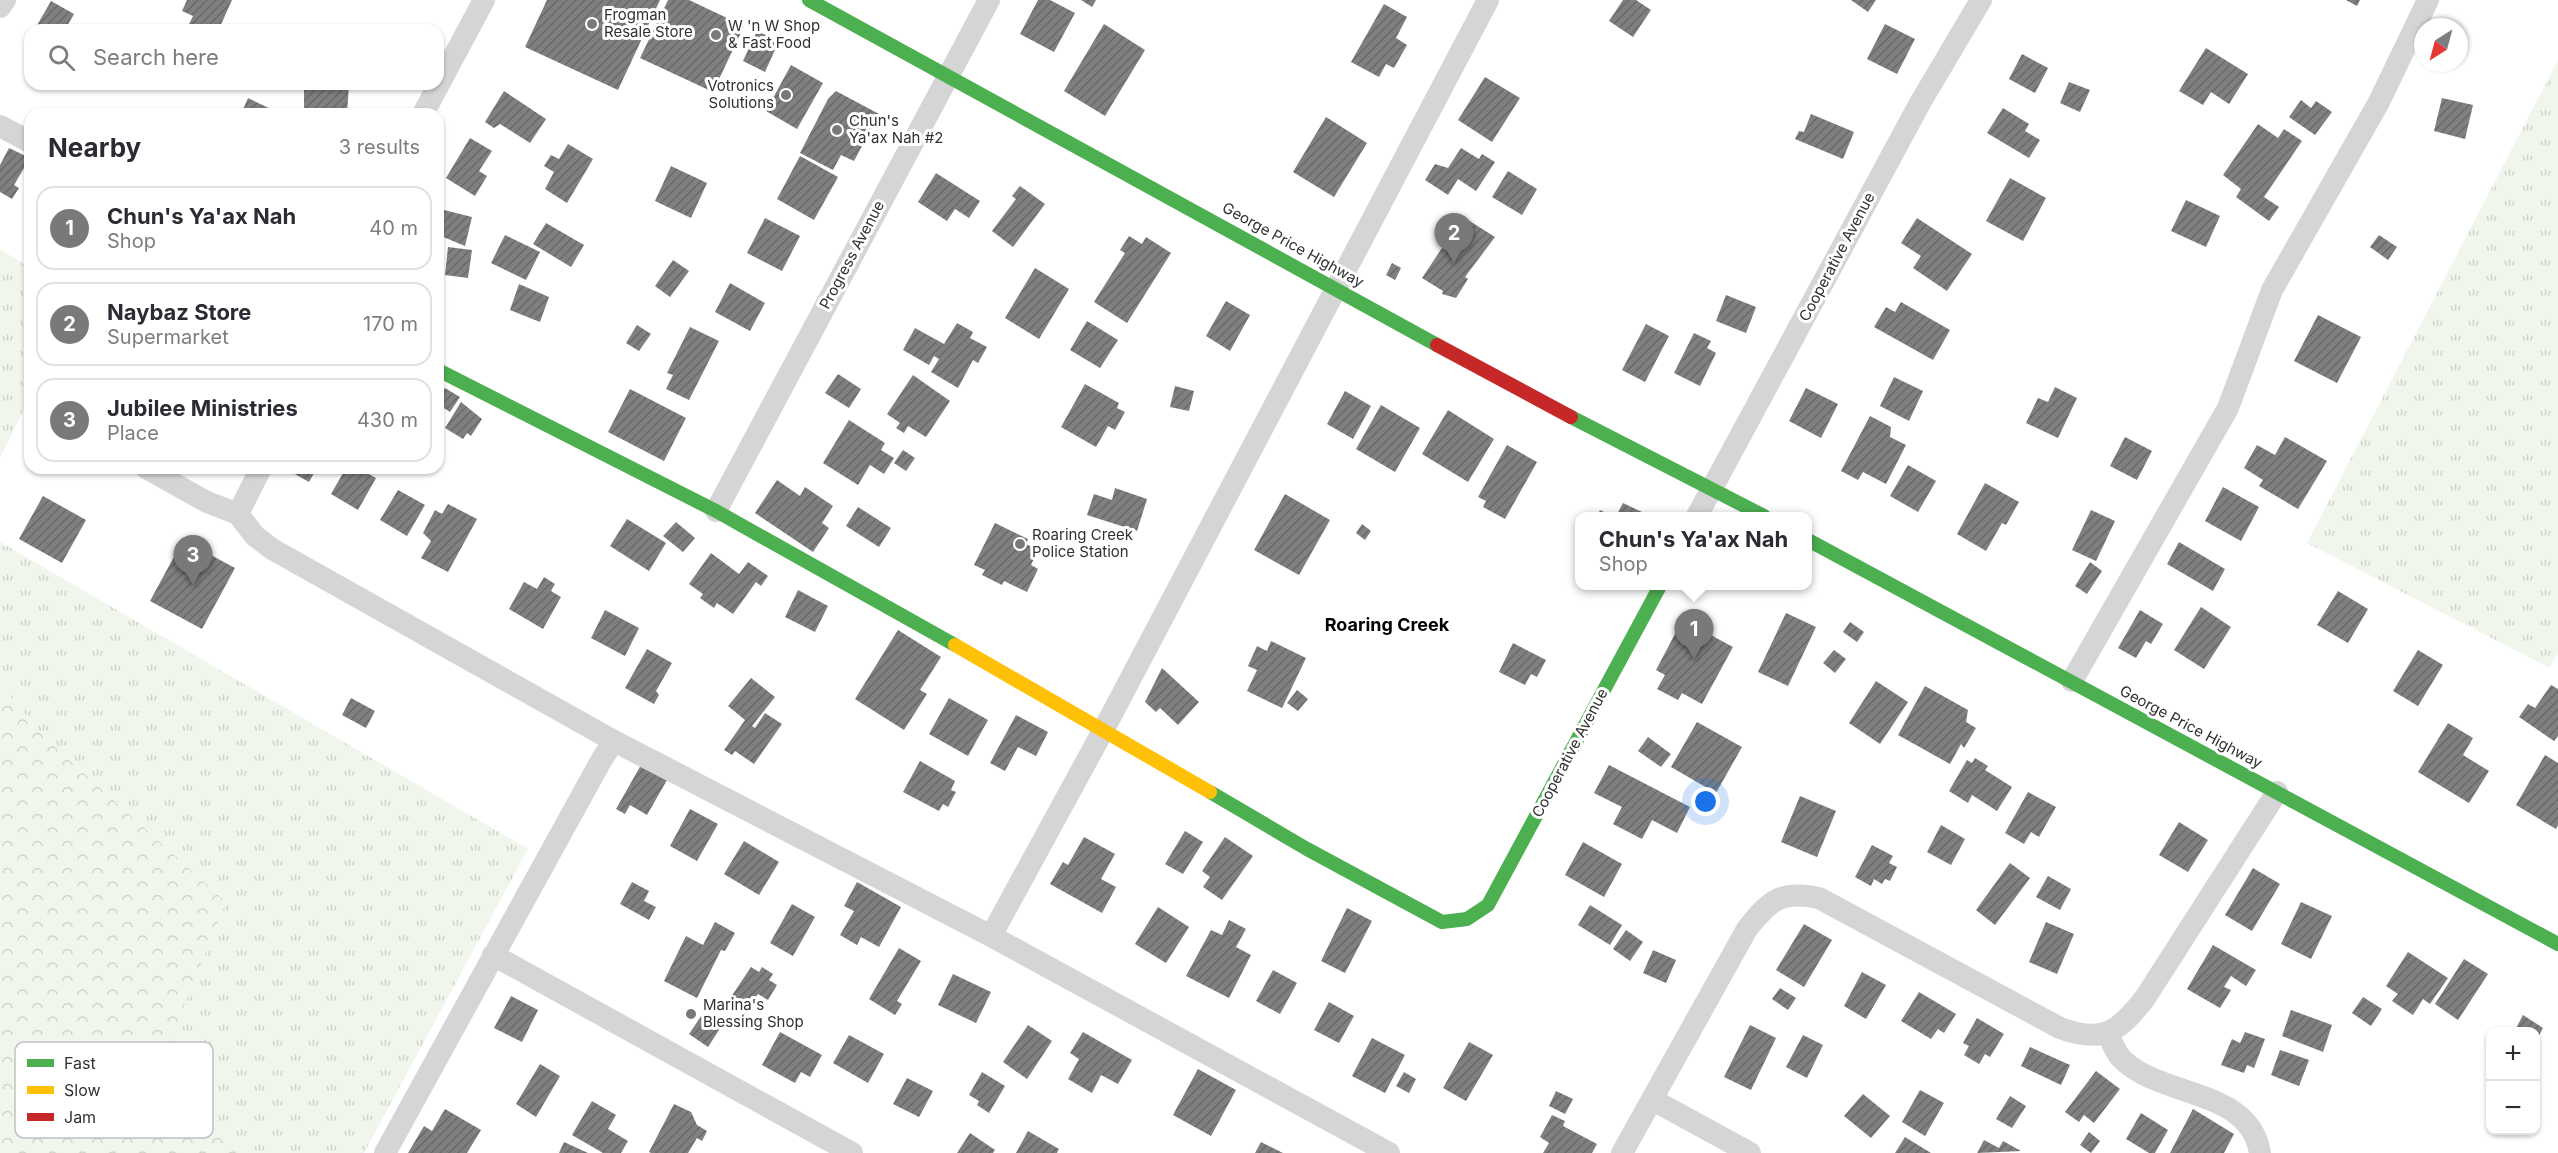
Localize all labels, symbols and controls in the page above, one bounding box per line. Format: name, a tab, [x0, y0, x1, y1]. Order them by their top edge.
place label: Frogman Resale Store	[604, 5, 693, 41]
place label: W 'n W Shop & Fast Food	[728, 16, 820, 52]
marker: Frogman Resale Store	[585, 17, 599, 31]
north arrow	[2414, 18, 2468, 72]
search box	[24, 24, 444, 90]
marker: W 'n W Shop & Fast Food	[709, 28, 723, 42]
icon: search	[45, 41, 78, 74]
text: Search here	[93, 44, 219, 70]
place label: Votronics Solutions	[707, 76, 774, 112]
marker: Votronics Solutions	[779, 88, 793, 102]
place label: Chun's Ya'ax Nah #2	[849, 111, 943, 147]
marker: Chun's Ya'ax Nah #2	[830, 123, 844, 137]
text: Nearby	[48, 132, 141, 163]
text: 3 results	[339, 135, 420, 159]
street label: Cooperative Avenue	[1795, 189, 1879, 324]
street label: Progress Avenue	[815, 197, 888, 312]
street label: George Price Highway	[1219, 198, 1368, 292]
text: Chun's Ya'ax Nah	[107, 203, 296, 229]
pin: 2	[1434, 214, 1474, 263]
text: 1	[65, 216, 74, 240]
text: 40 m	[369, 216, 418, 240]
text: Shop	[107, 229, 156, 253]
text: Naybaz Store	[107, 299, 251, 325]
text: 2	[63, 312, 76, 336]
text: 170 m	[363, 312, 418, 336]
text: Supermarket	[107, 325, 229, 349]
text: Jubilee Ministries	[107, 395, 298, 421]
text: 3	[63, 408, 76, 432]
text: 430 m	[357, 408, 418, 432]
text: Place	[107, 421, 159, 445]
popup	[1575, 512, 1812, 590]
place label: Roaring Creek Police Station	[1032, 525, 1134, 561]
text: Chun's Ya'ax Nah	[1599, 526, 1788, 552]
pin: 3	[174, 536, 212, 585]
marker: Roaring Creek Police Station	[1013, 537, 1027, 551]
text: Shop	[1599, 552, 1648, 576]
pin: 1	[1674, 610, 1714, 659]
district label: Roaring Creek	[1325, 614, 1450, 635]
street label: George Price Highway	[2117, 681, 2266, 773]
street label: Cooperative Avenue	[1528, 685, 1612, 820]
your location	[1691, 787, 1720, 816]
place label: Marina's Blessing Shop	[703, 995, 804, 1031]
marker: Marina's Blessing Shop	[684, 1007, 698, 1021]
map controls	[2486, 1027, 2540, 1135]
button: +	[2486, 1027, 2540, 1081]
legend	[15, 1042, 213, 1138]
text: Fast	[64, 1053, 96, 1073]
text: Slow	[64, 1080, 101, 1100]
button: −	[2486, 1081, 2540, 1135]
text: Jam	[64, 1107, 96, 1127]

